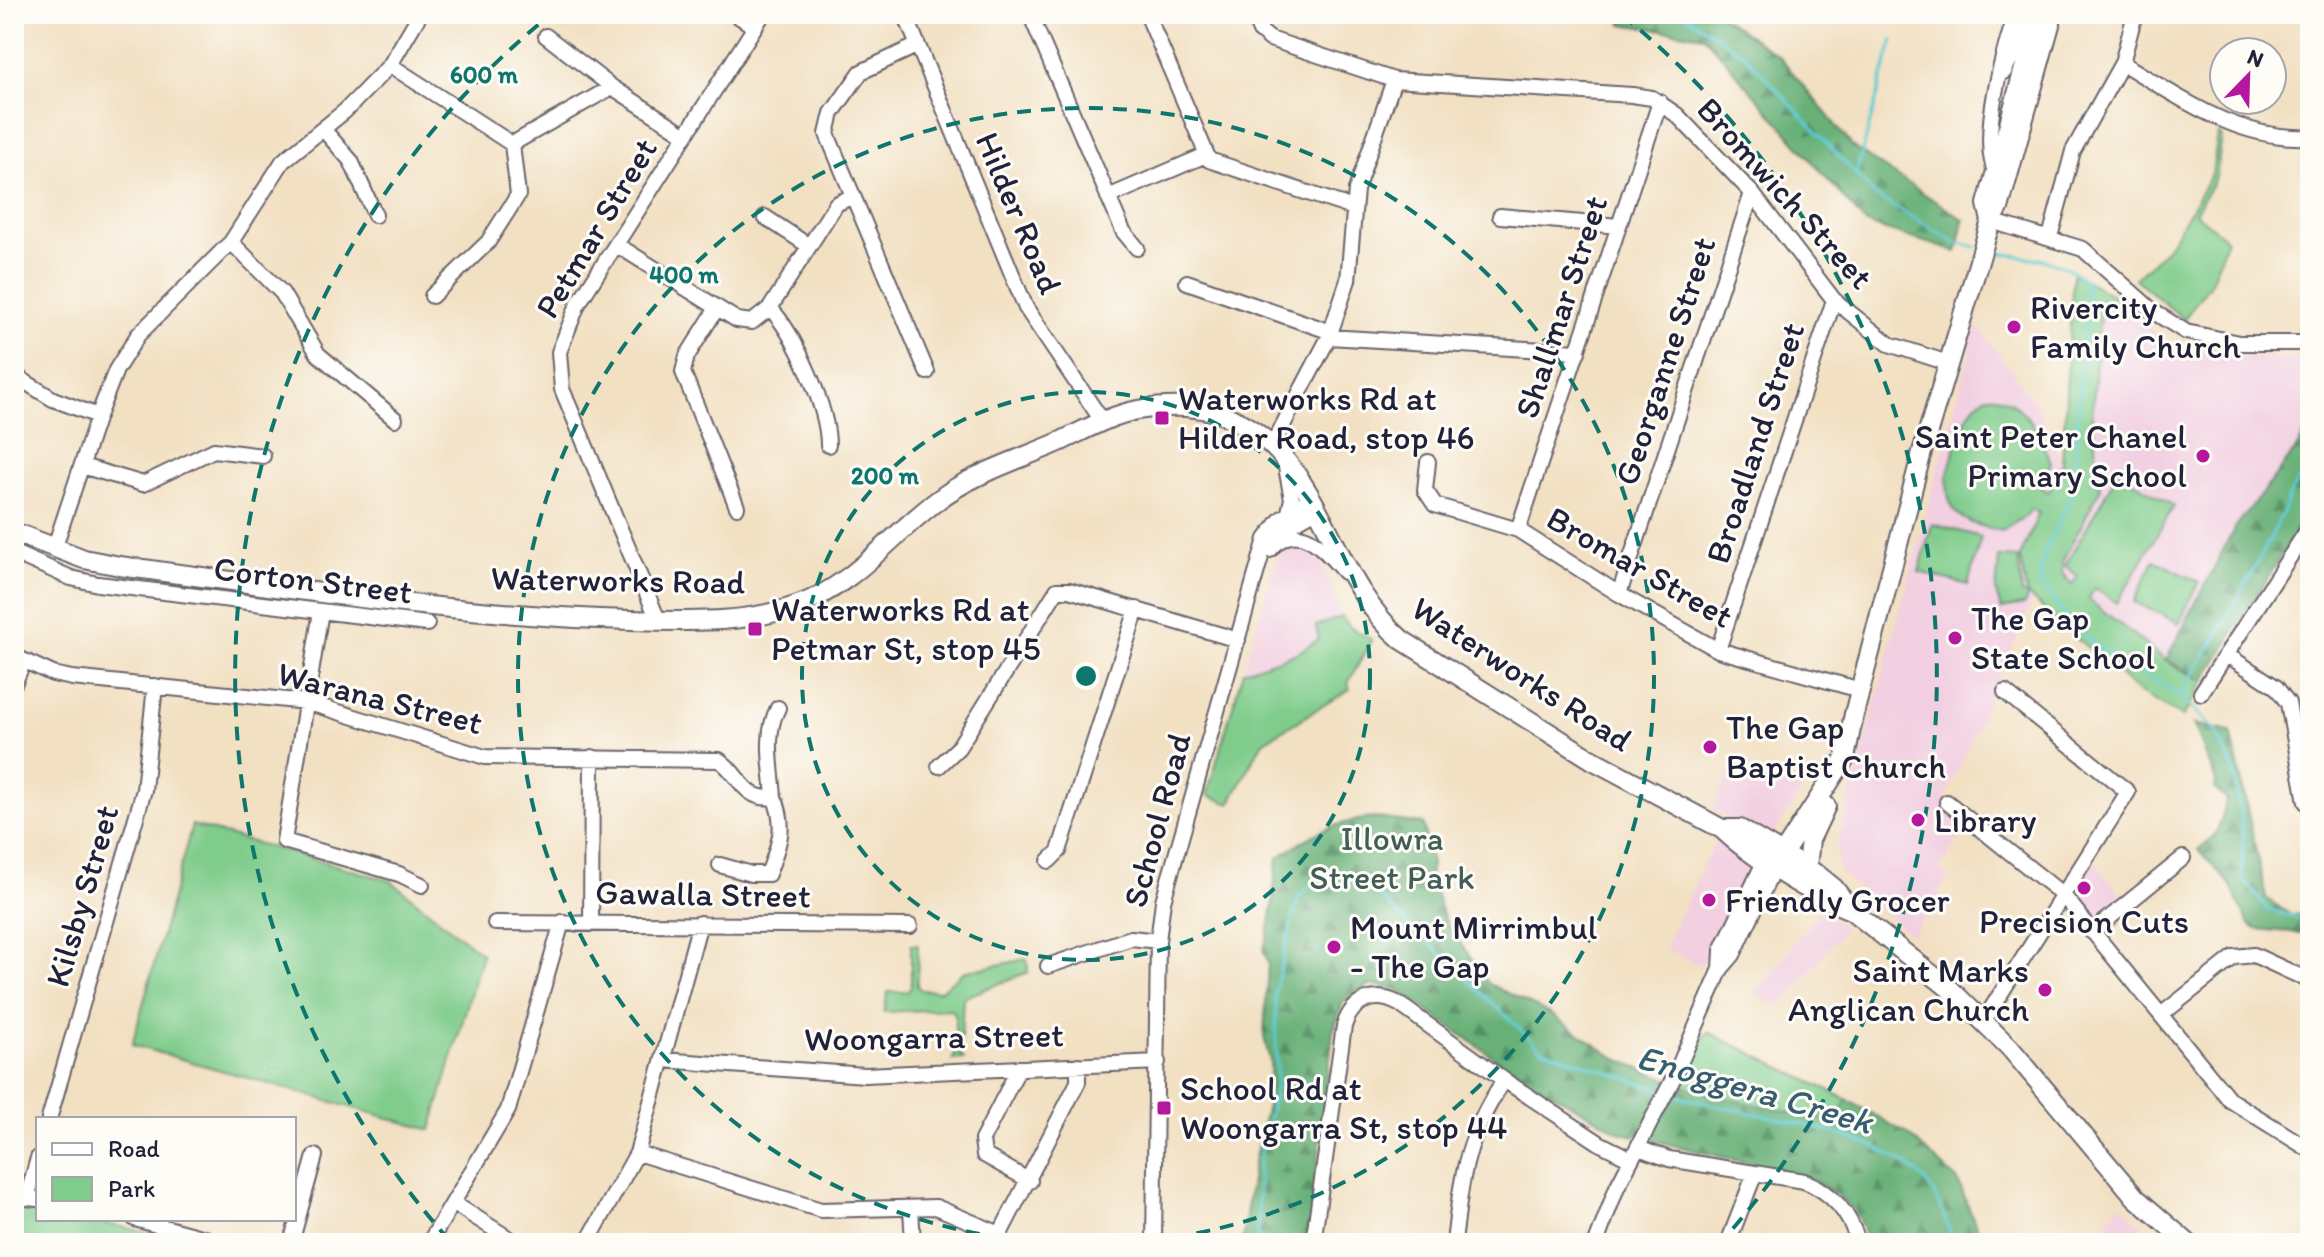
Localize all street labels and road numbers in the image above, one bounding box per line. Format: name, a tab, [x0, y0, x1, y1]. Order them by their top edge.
street label: Bromwich Street	[1688, 89, 1882, 297]
street label: Hilder Road	[967, 126, 1071, 300]
street label: Petmar Street	[526, 131, 666, 325]
street label: Shallmar Street	[1506, 191, 1616, 423]
street label: Georganne Street	[1606, 232, 1724, 490]
street label: Broadland Street	[1697, 317, 1813, 568]
street label: Bromar Street	[1540, 497, 1740, 637]
street label: Corton Street	[211, 547, 415, 613]
street label: Waterworks Road	[490, 557, 746, 603]
street label: Waterworks Road	[1404, 587, 1640, 761]
street label: Warana Street	[273, 653, 487, 743]
street label: School Road	[1114, 728, 1200, 912]
street label: Kilsby Street	[37, 800, 127, 992]
street label: Gawalla Street	[595, 872, 811, 916]
street label: Woongarra Street	[804, 1014, 1064, 1060]

